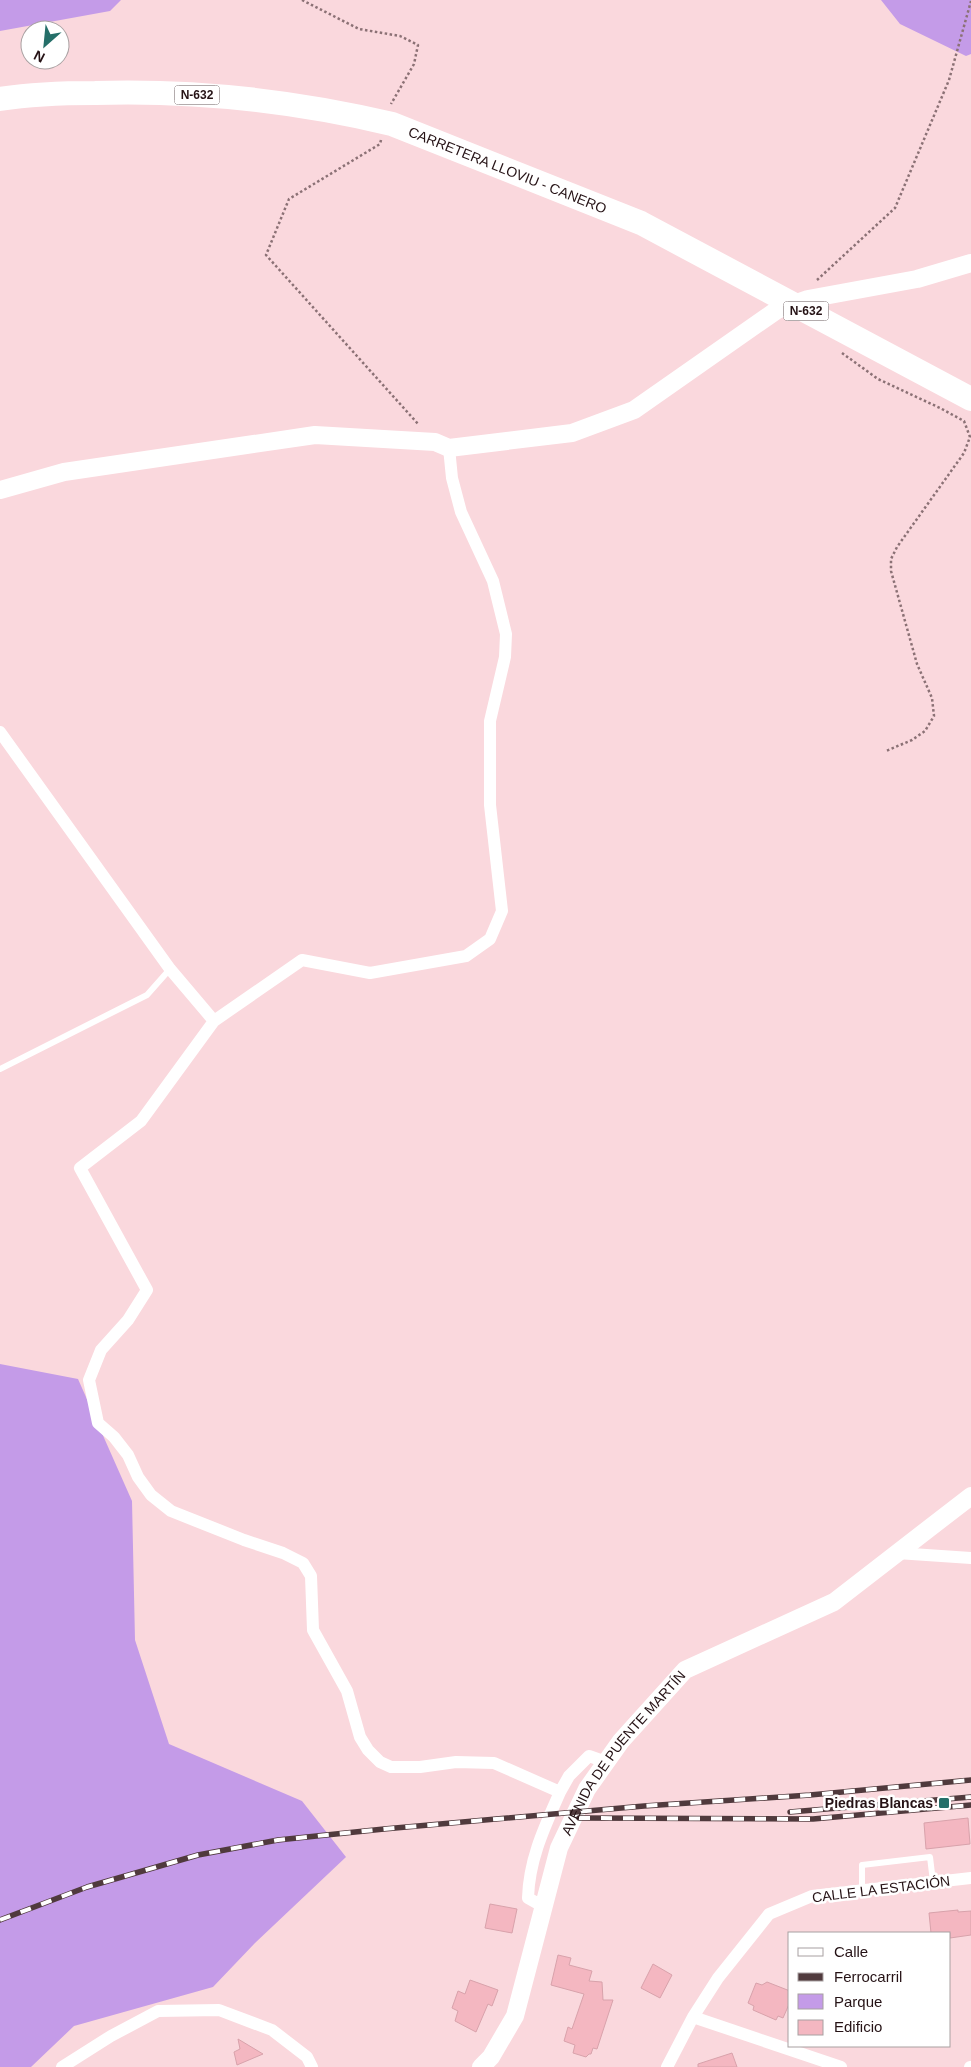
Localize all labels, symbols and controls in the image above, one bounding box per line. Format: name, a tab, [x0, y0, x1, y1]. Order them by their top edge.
north arrow	[20, 20, 70, 70]
text: N	[31, 47, 47, 66]
road number: N-632	[174, 86, 220, 104]
street label: CARRETERA LLOVIU - CANERO	[406, 123, 609, 217]
road number: N-632	[784, 302, 828, 321]
street label: AVENIDA DE PUENTE MARTÍN	[558, 1667, 689, 1838]
place label: Piedras Blancas	[825, 1795, 933, 1811]
marker: Piedras Blancas	[937, 1796, 951, 1810]
street label: CALLE LA ESTACIÓN	[811, 1873, 951, 1905]
legend	[788, 1932, 951, 2047]
text: Calle	[834, 1943, 868, 1960]
text: Ferrocarril	[834, 1968, 902, 1985]
text: Parque	[834, 1993, 882, 2010]
text: Edificio	[834, 2018, 882, 2035]

